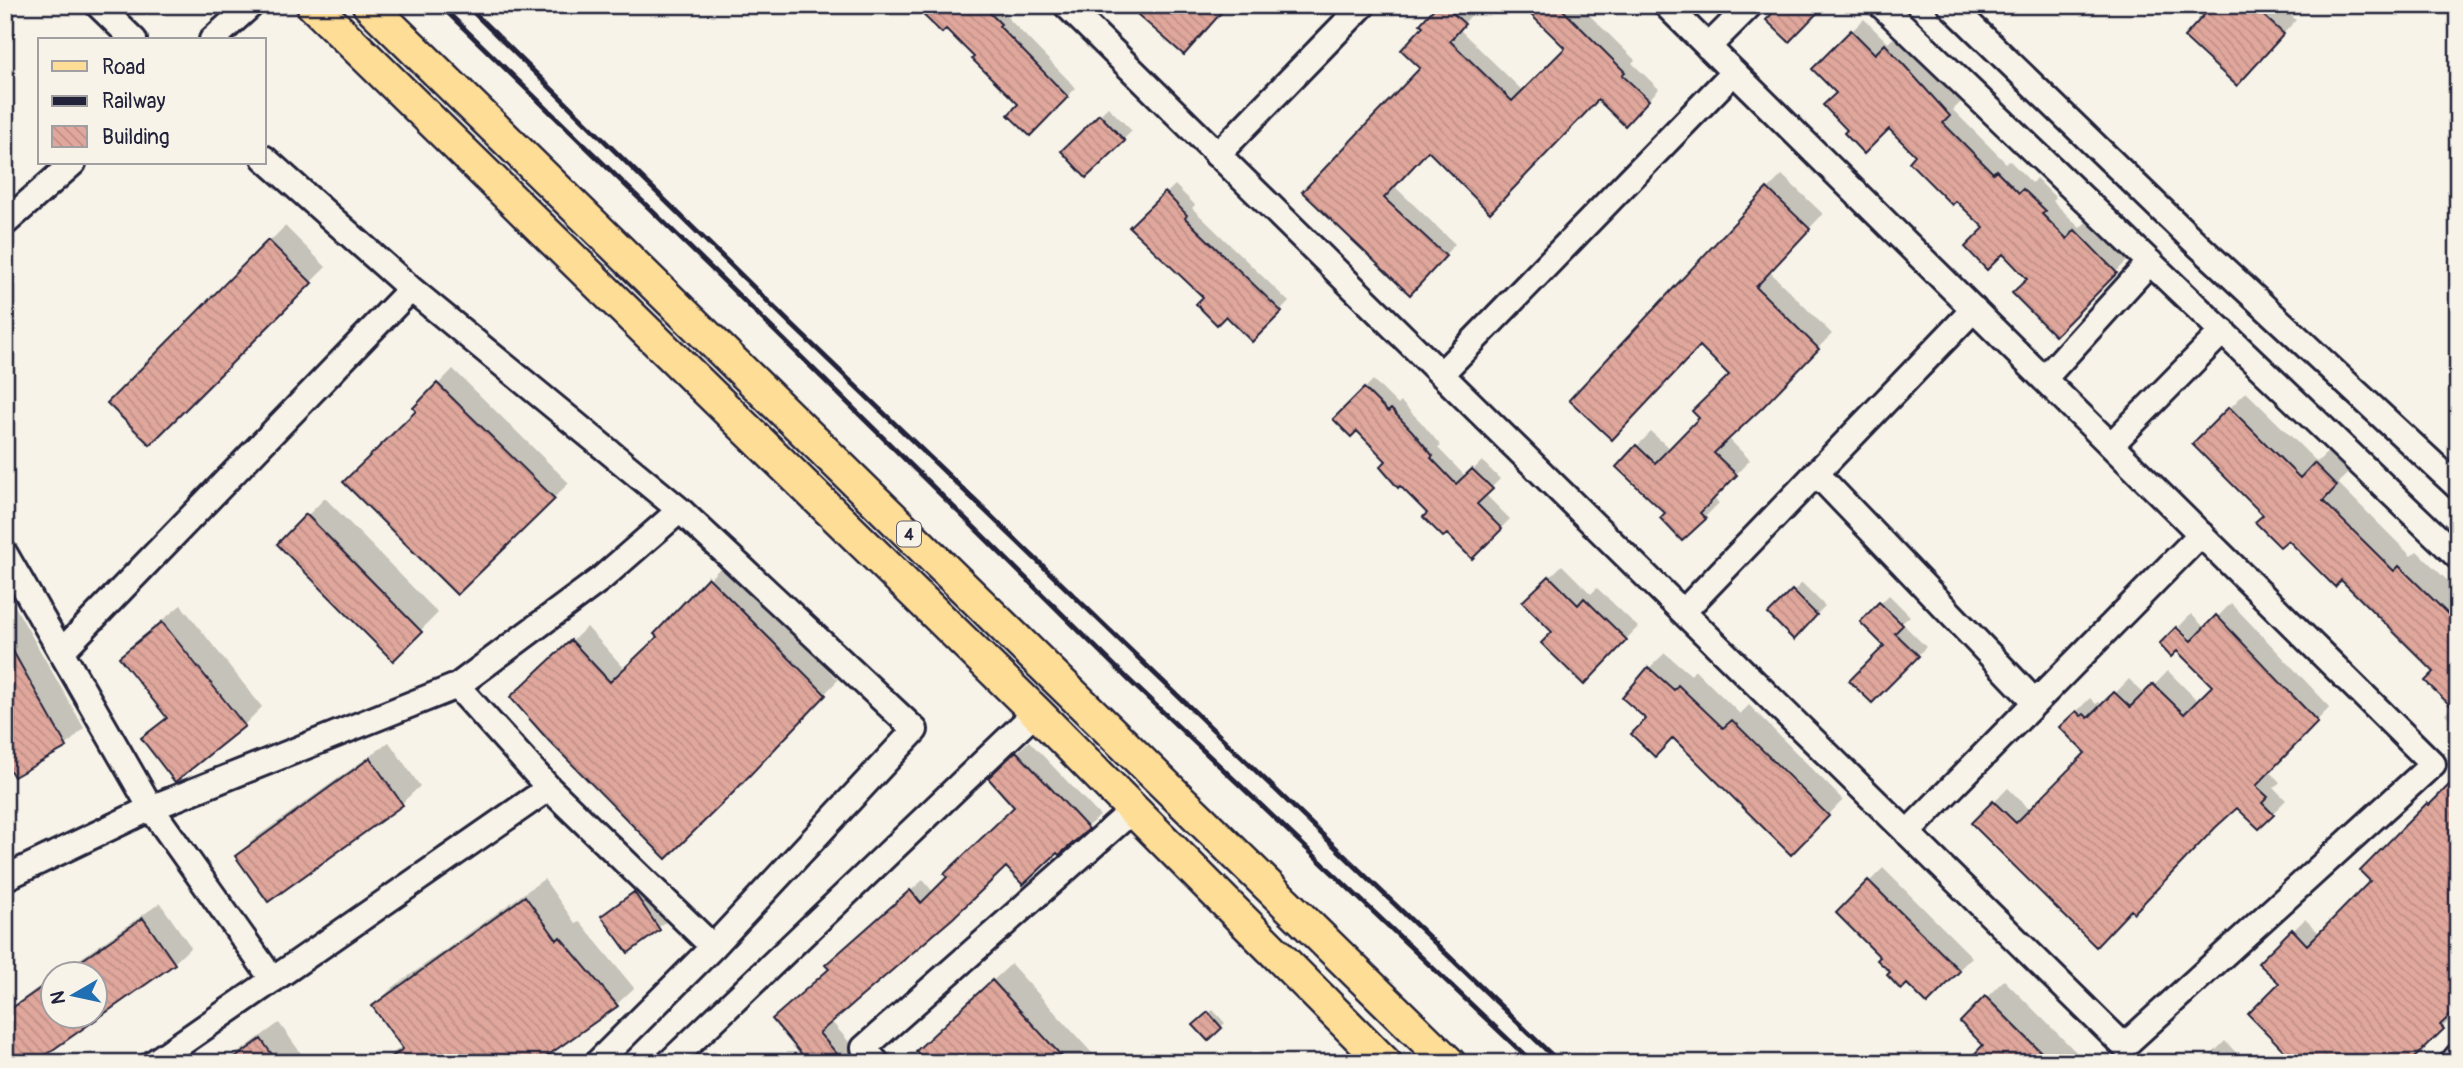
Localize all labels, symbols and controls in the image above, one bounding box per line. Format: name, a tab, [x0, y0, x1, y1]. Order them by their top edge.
legend	[38, 38, 266, 164]
text: Road	[102, 54, 146, 81]
text: Railway	[102, 88, 166, 115]
text: Building	[102, 124, 169, 151]
road number: 4	[897, 522, 921, 547]
north arrow	[38, 960, 108, 1030]
text: N	[45, 989, 71, 1006]

